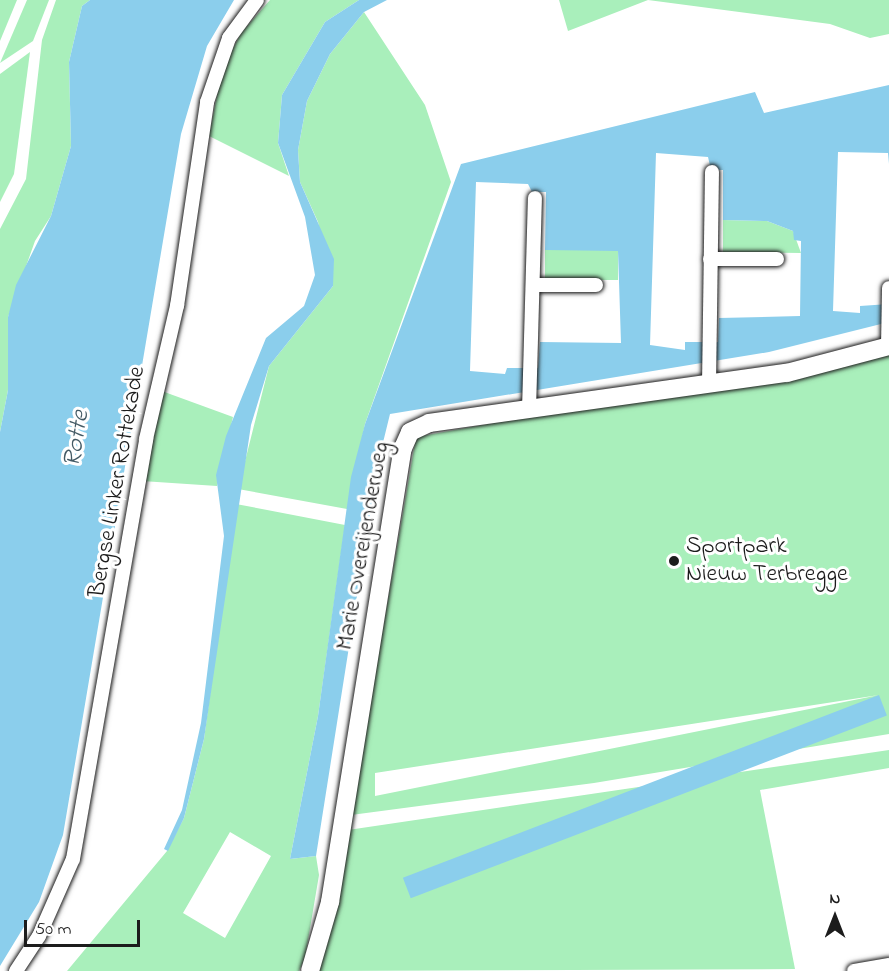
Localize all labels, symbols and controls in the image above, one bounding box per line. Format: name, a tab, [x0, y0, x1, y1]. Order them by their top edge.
street label: Bergse Linker Rottekade	[83, 364, 153, 600]
water label: Rotte	[58, 408, 98, 470]
street label: Marie Overeijenderweg	[331, 439, 397, 653]
place label: Sportpark Nieuw Terbregge	[686, 533, 848, 589]
marker: Sportpark Nieuw Terbregge	[667, 554, 681, 568]
north arrow	[805, 887, 865, 947]
text: N	[830, 887, 840, 911]
scale bar	[27, 908, 142, 946]
text: 50 m	[35, 917, 72, 943]

